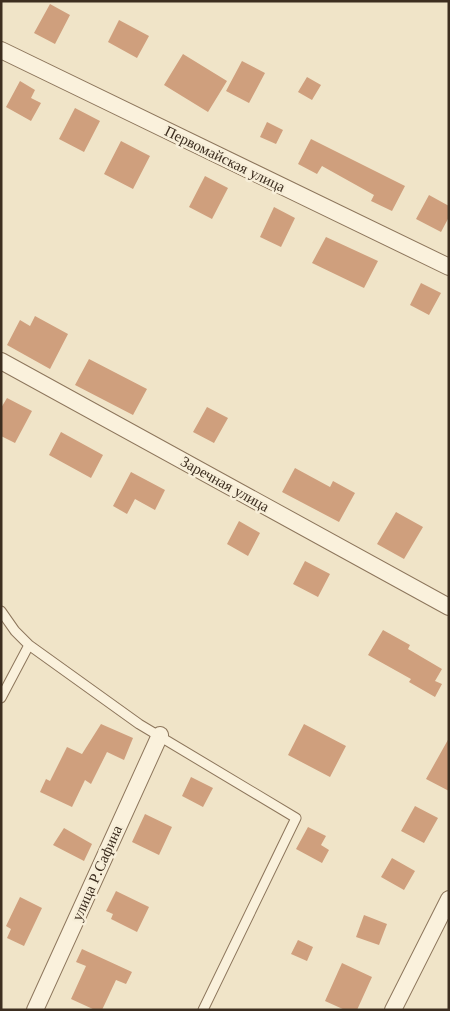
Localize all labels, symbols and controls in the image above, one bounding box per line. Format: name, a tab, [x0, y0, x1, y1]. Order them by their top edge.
street label: Первомайская улица	[162, 121, 289, 196]
street label: Заречная улица	[178, 451, 273, 516]
street label: улица Р.Сафина	[67, 822, 126, 924]

